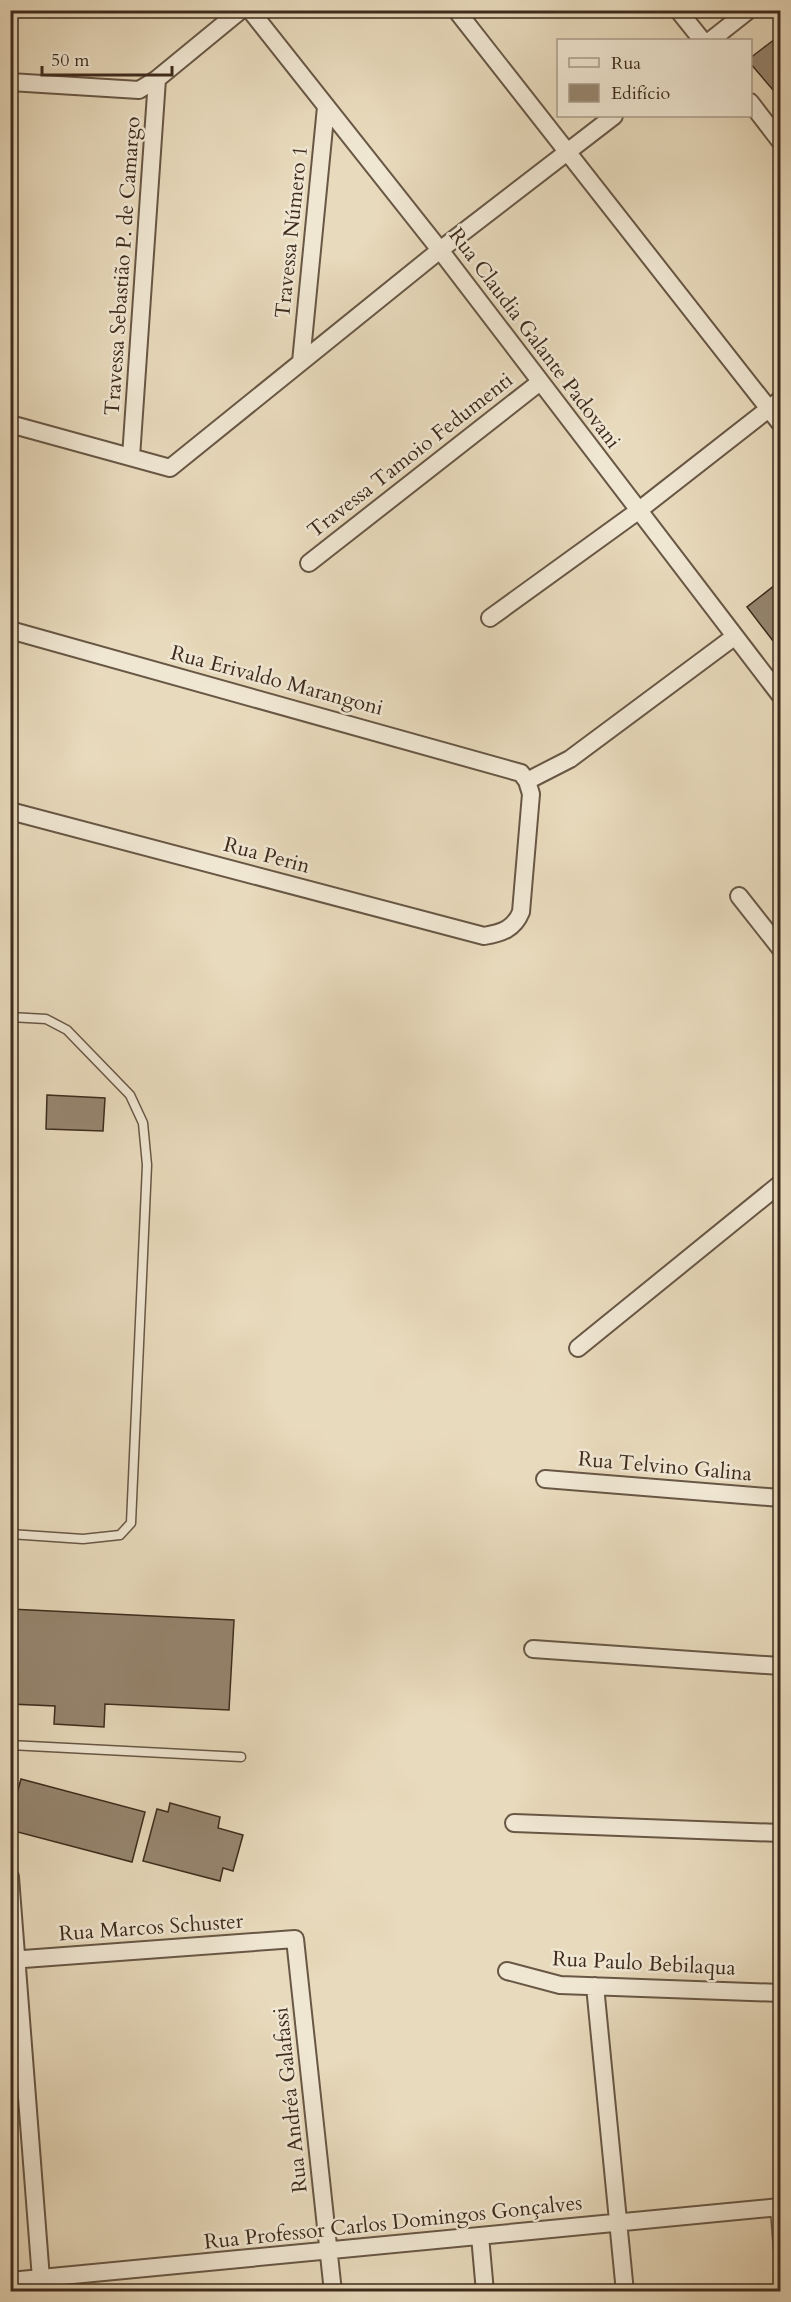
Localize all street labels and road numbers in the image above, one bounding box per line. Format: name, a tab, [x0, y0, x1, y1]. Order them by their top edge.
street label: Travessa Sebastião P. de Camargo	[98, 116, 147, 417]
street label: Travessa Número 1	[268, 144, 315, 320]
street label: Rua Claudia Galante Padovani	[442, 222, 627, 455]
street label: Travessa Tamoio Fedumenti	[301, 366, 519, 545]
street label: Rua Erivaldo Marangoni	[167, 638, 386, 723]
street label: Rua Perin	[220, 830, 313, 881]
street label: Rua Telvino Galina	[577, 1444, 753, 1489]
street label: Rua Marcos Schuster	[58, 1907, 245, 1948]
street label: Rua Paulo Bebilaqua	[552, 1944, 736, 1983]
street label: Rua Andréa Galafassi	[266, 2006, 315, 2194]
street label: Rua Professor Carlos Domingos Gonçalves	[203, 2188, 583, 2257]

